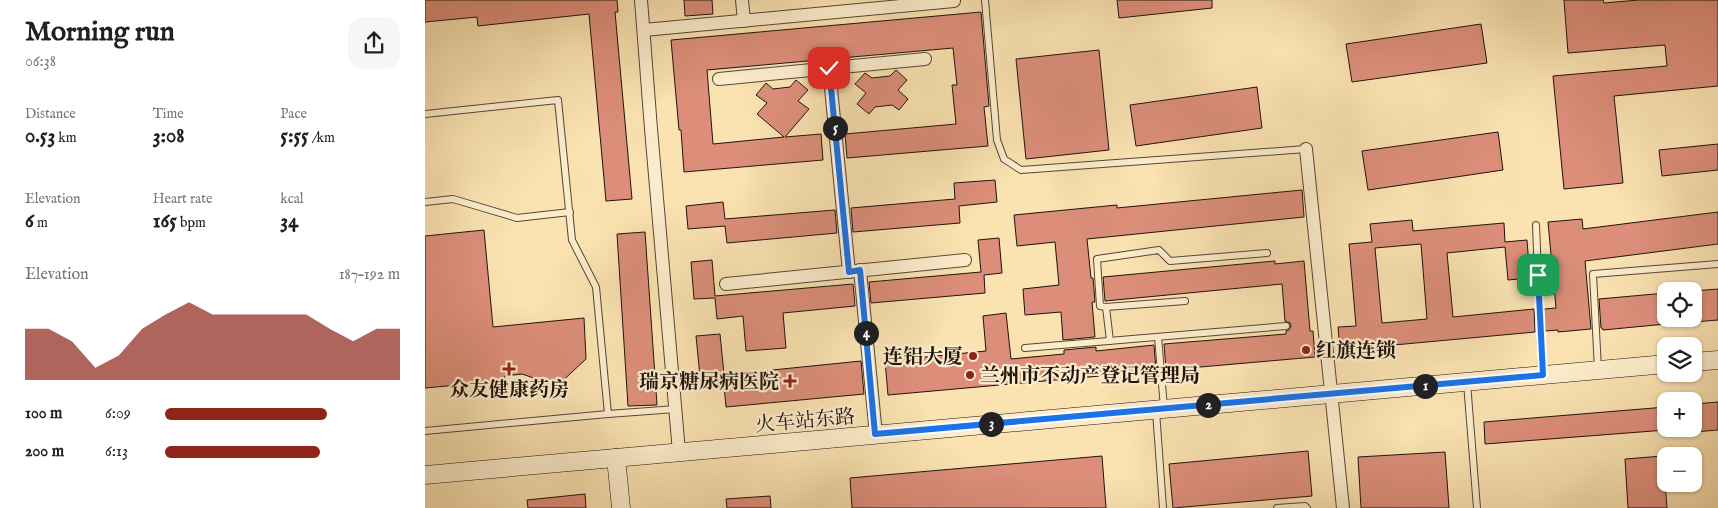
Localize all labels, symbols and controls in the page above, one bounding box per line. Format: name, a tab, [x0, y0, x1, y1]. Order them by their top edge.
text: Morning run	[25, 15, 175, 50]
button: share	[348, 17, 400, 69]
pin	[808, 47, 850, 89]
text: 06:38	[25, 52, 56, 72]
icon: check	[815, 54, 843, 82]
text: Distance	[25, 105, 76, 123]
text: Time	[153, 105, 184, 123]
text: Pace	[280, 105, 307, 123]
pin: 5	[823, 116, 847, 140]
text: 5	[833, 119, 838, 137]
text: 0.53	[25, 123, 55, 150]
text: 3:08	[153, 123, 185, 150]
text: 5:55	[280, 123, 309, 150]
text: km	[55, 129, 77, 147]
text: /km	[309, 129, 335, 147]
text: Elevation	[25, 190, 81, 208]
text: Heart rate	[153, 190, 212, 208]
text: kcal	[280, 190, 304, 208]
text: 6	[25, 208, 34, 235]
text: 165	[153, 208, 177, 235]
text: 34	[280, 208, 298, 235]
text: m	[34, 214, 48, 232]
text: bpm	[177, 214, 206, 232]
pin	[1517, 254, 1559, 296]
icon: arrive	[1524, 261, 1552, 289]
text: Elevation	[25, 265, 88, 285]
text: 187–192 m	[339, 265, 400, 285]
map controls	[1657, 282, 1702, 492]
button: locate	[1657, 282, 1702, 327]
pin: 4	[853, 320, 879, 346]
text: 4	[863, 324, 870, 342]
button: layers	[1657, 337, 1702, 382]
place label: 红旗连锁	[1316, 339, 1396, 364]
marker: 红旗连锁	[1300, 344, 1312, 356]
place label: 连铝大厦	[883, 345, 963, 370]
marker: 连铝大厦	[967, 350, 979, 362]
marker: 众友健康药房	[503, 363, 515, 375]
place label: 兰州市不动产登记管理局	[980, 364, 1200, 389]
marker: 兰州市不动产登记管理局	[964, 369, 976, 381]
place label: 瑞京糖尿病医院	[639, 370, 779, 395]
marker: 瑞京糖尿病医院	[783, 374, 797, 388]
pin: 1	[1413, 374, 1437, 398]
text: 1	[1423, 377, 1428, 395]
place label: 众友健康药房	[449, 378, 569, 403]
pin: 2	[1195, 392, 1221, 418]
button: +	[1657, 392, 1702, 437]
text: 2	[1205, 396, 1212, 414]
text: 100 m	[25, 404, 62, 424]
text: 6:09	[105, 404, 131, 424]
street label: 火车站东路	[754, 405, 856, 438]
pin: 3	[979, 412, 1003, 436]
text: 3	[989, 415, 994, 433]
text: 200 m	[25, 442, 64, 462]
text: 6:13	[105, 442, 128, 462]
button: −	[1657, 447, 1702, 492]

